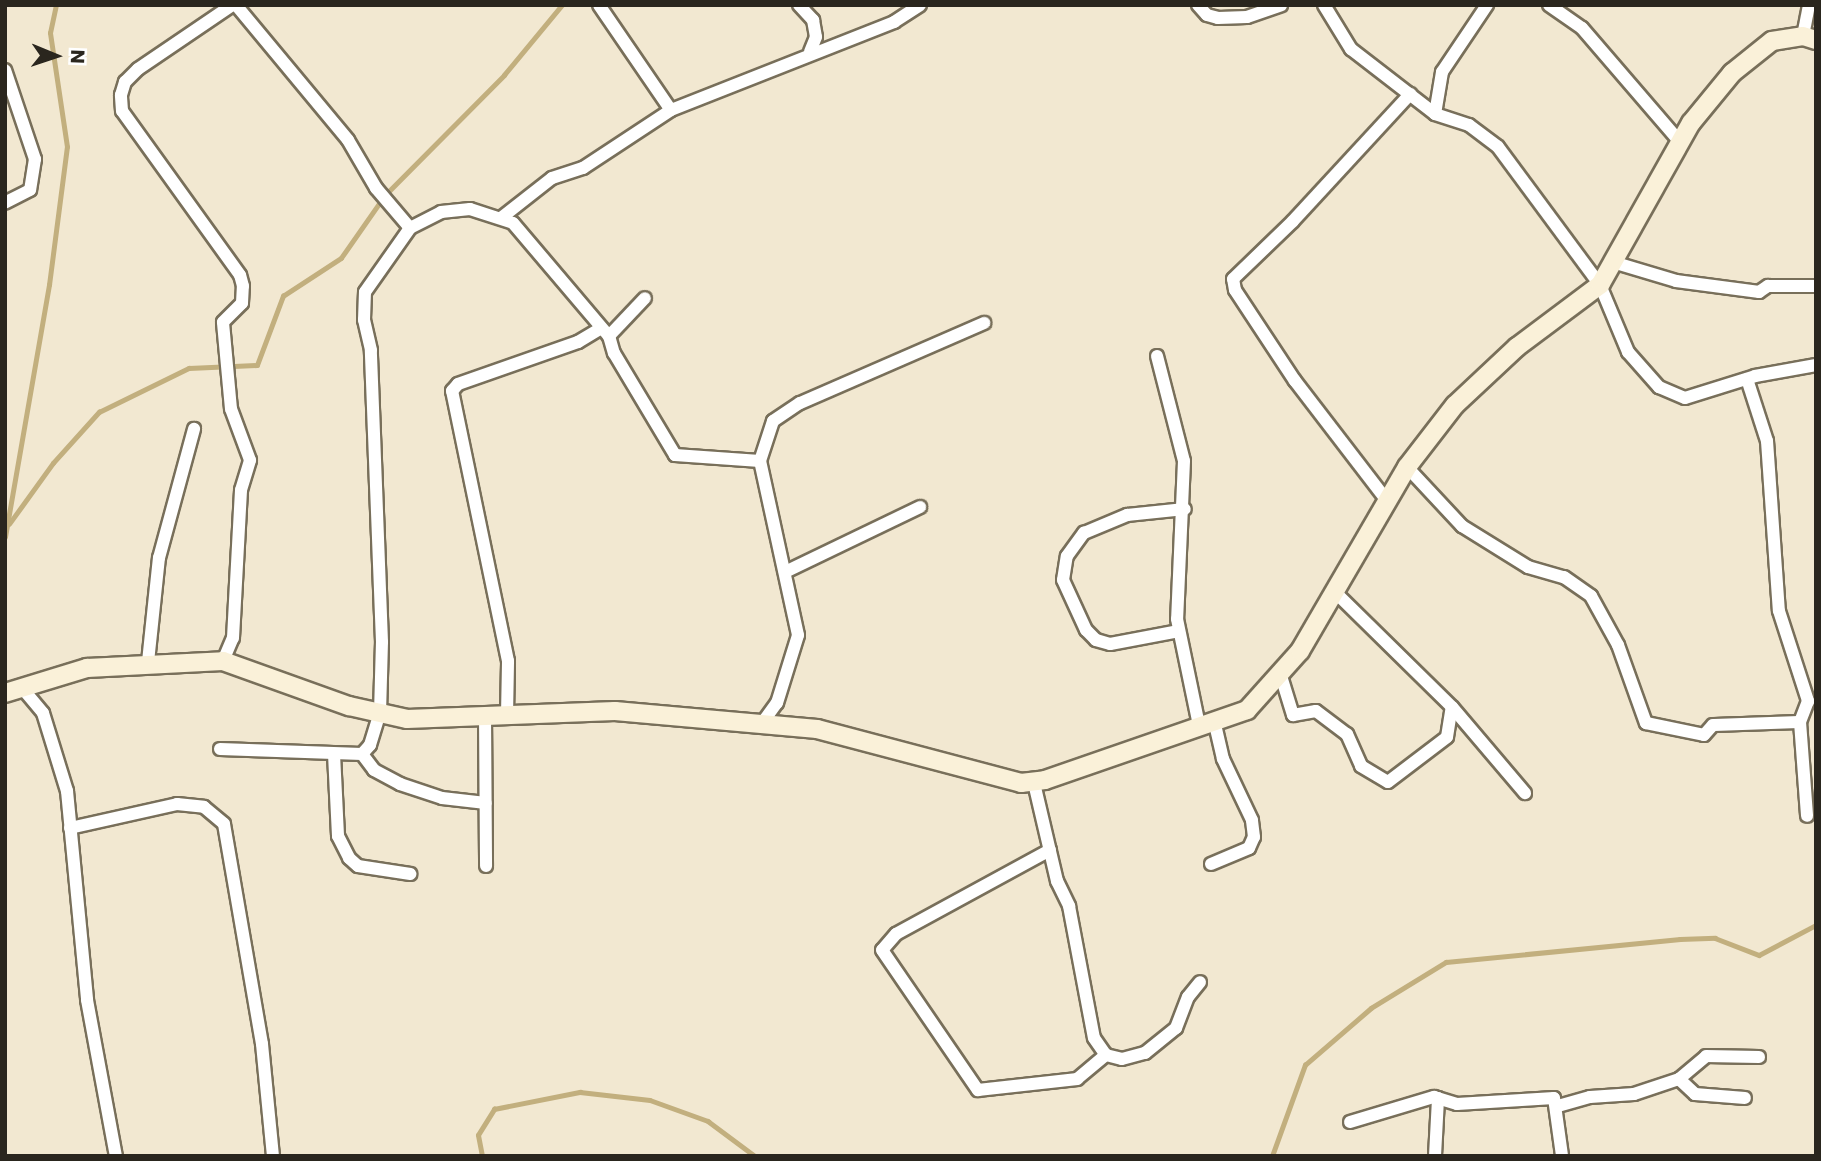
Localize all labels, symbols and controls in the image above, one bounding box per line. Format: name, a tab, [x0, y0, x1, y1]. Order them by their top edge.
north arrow	[21, 21, 91, 91]
text: N	[64, 49, 91, 64]

